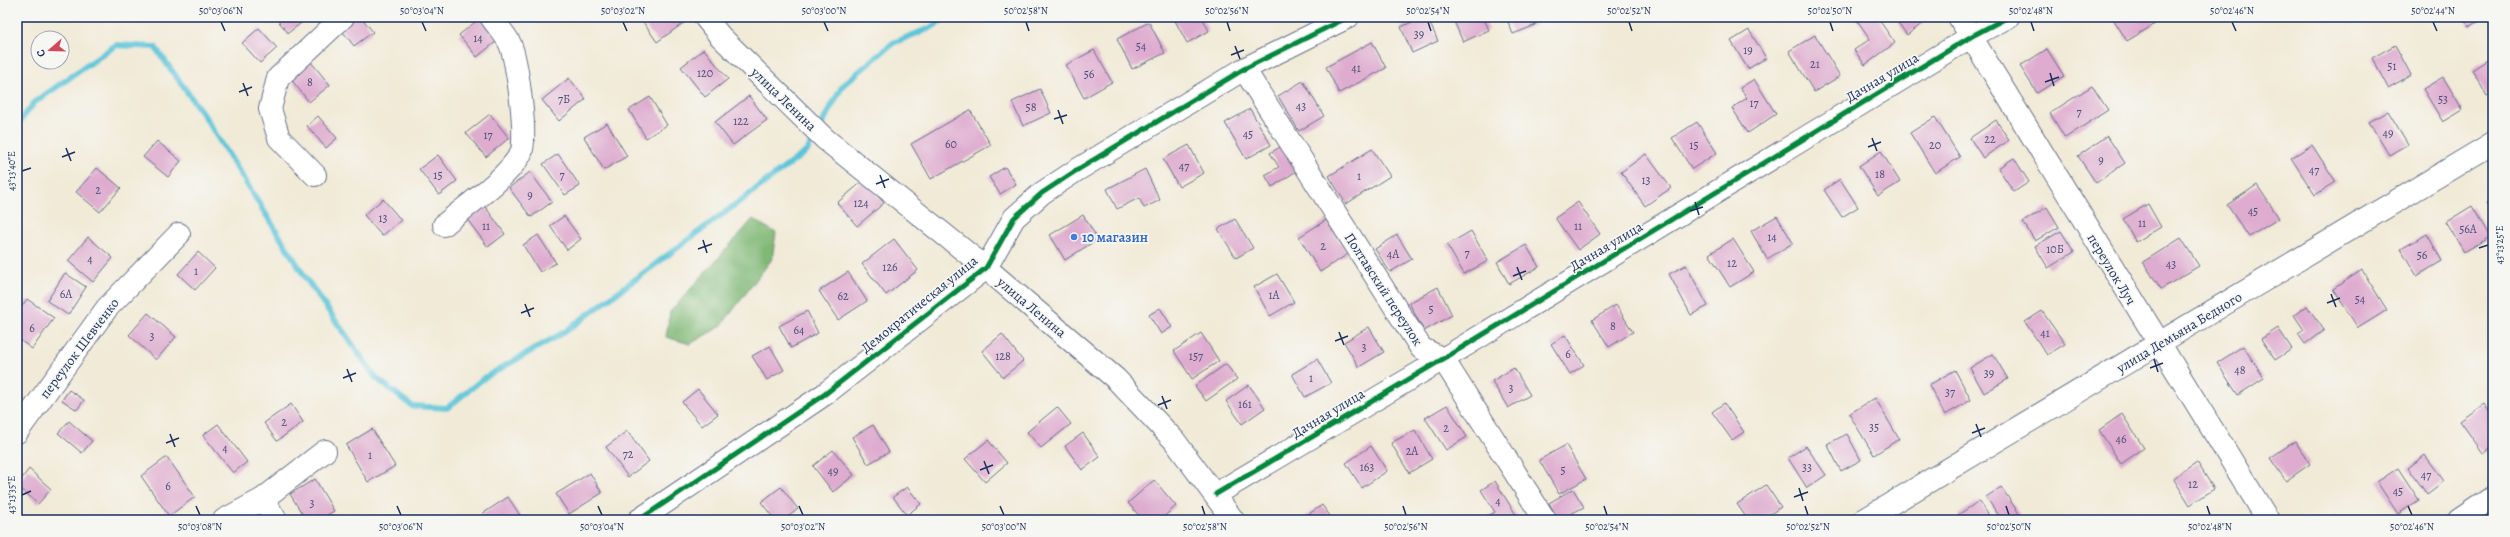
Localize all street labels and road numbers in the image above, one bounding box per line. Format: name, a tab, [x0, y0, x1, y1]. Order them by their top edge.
street label: Дачная улица	[1842, 48, 1923, 107]
street label: улица Ленина	[746, 62, 821, 136]
street label: Дачная улица	[1566, 217, 1647, 276]
street label: Полтавский переулок	[1340, 229, 1427, 349]
street label: переулок Луч	[2083, 230, 2141, 309]
street label: Демократическая улица	[857, 251, 982, 357]
street label: улица Ленина	[992, 272, 1071, 342]
street label: улица Демьяна Бедного	[2112, 287, 2246, 378]
street label: переулок Шевченко	[35, 294, 124, 403]
street label: Дачная улица	[1288, 384, 1369, 443]

